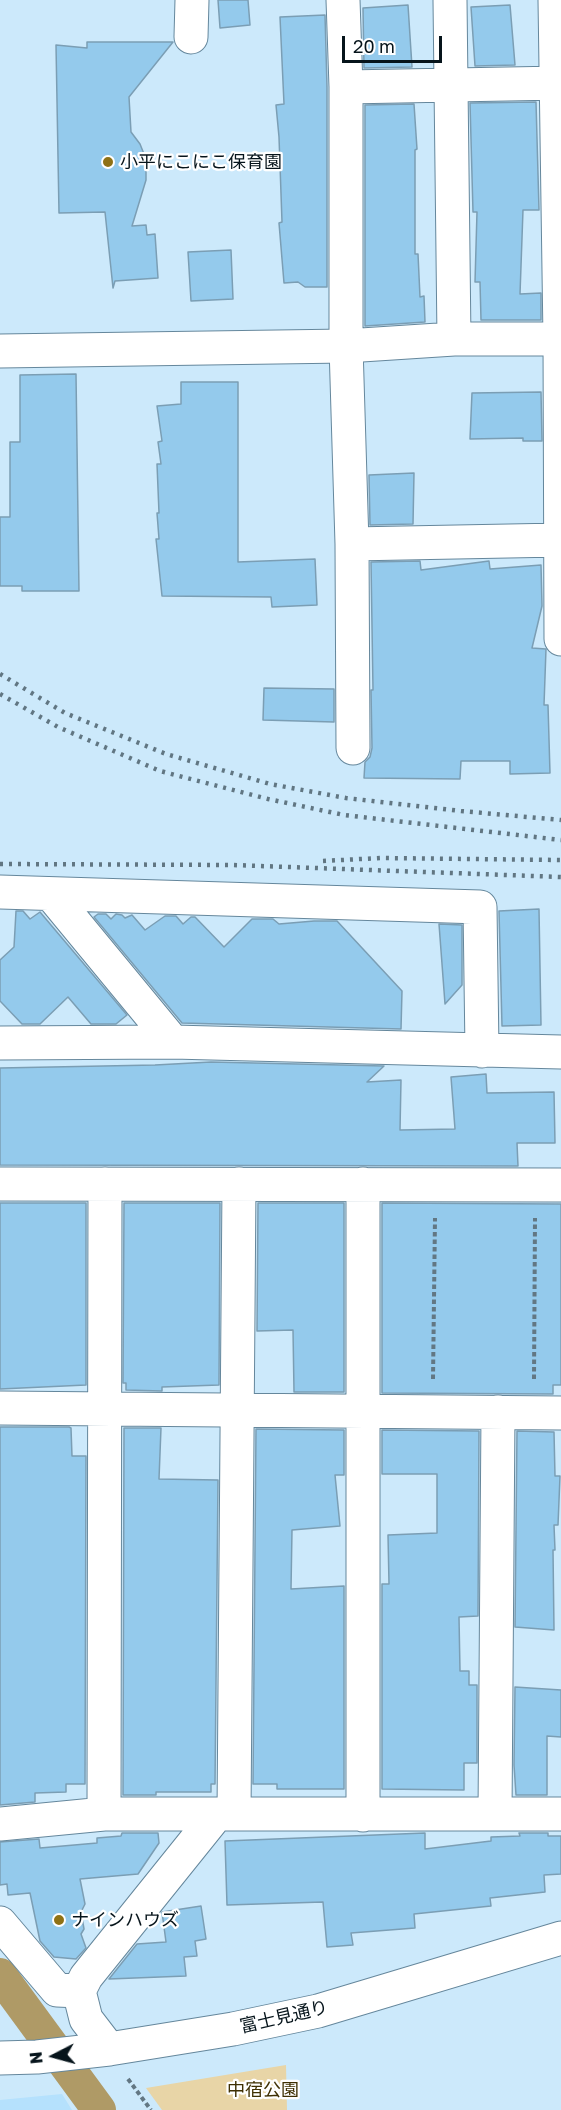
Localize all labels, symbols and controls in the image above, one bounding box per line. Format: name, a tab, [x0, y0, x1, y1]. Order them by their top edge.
scale bar	[345, 24, 446, 62]
text: 20 m	[353, 35, 395, 57]
place label: 小平にこにこ保育園	[120, 151, 282, 173]
marker: 小平にこにこ保育園	[101, 155, 115, 169]
place label: ナインハウズ	[71, 1909, 179, 1931]
marker: ナインハウズ	[52, 1913, 66, 1927]
street label: 富士見通り	[238, 1996, 330, 2038]
north arrow	[24, 2026, 84, 2086]
text: N	[26, 2051, 47, 2065]
park label: 中宿公園	[227, 2079, 299, 2101]

